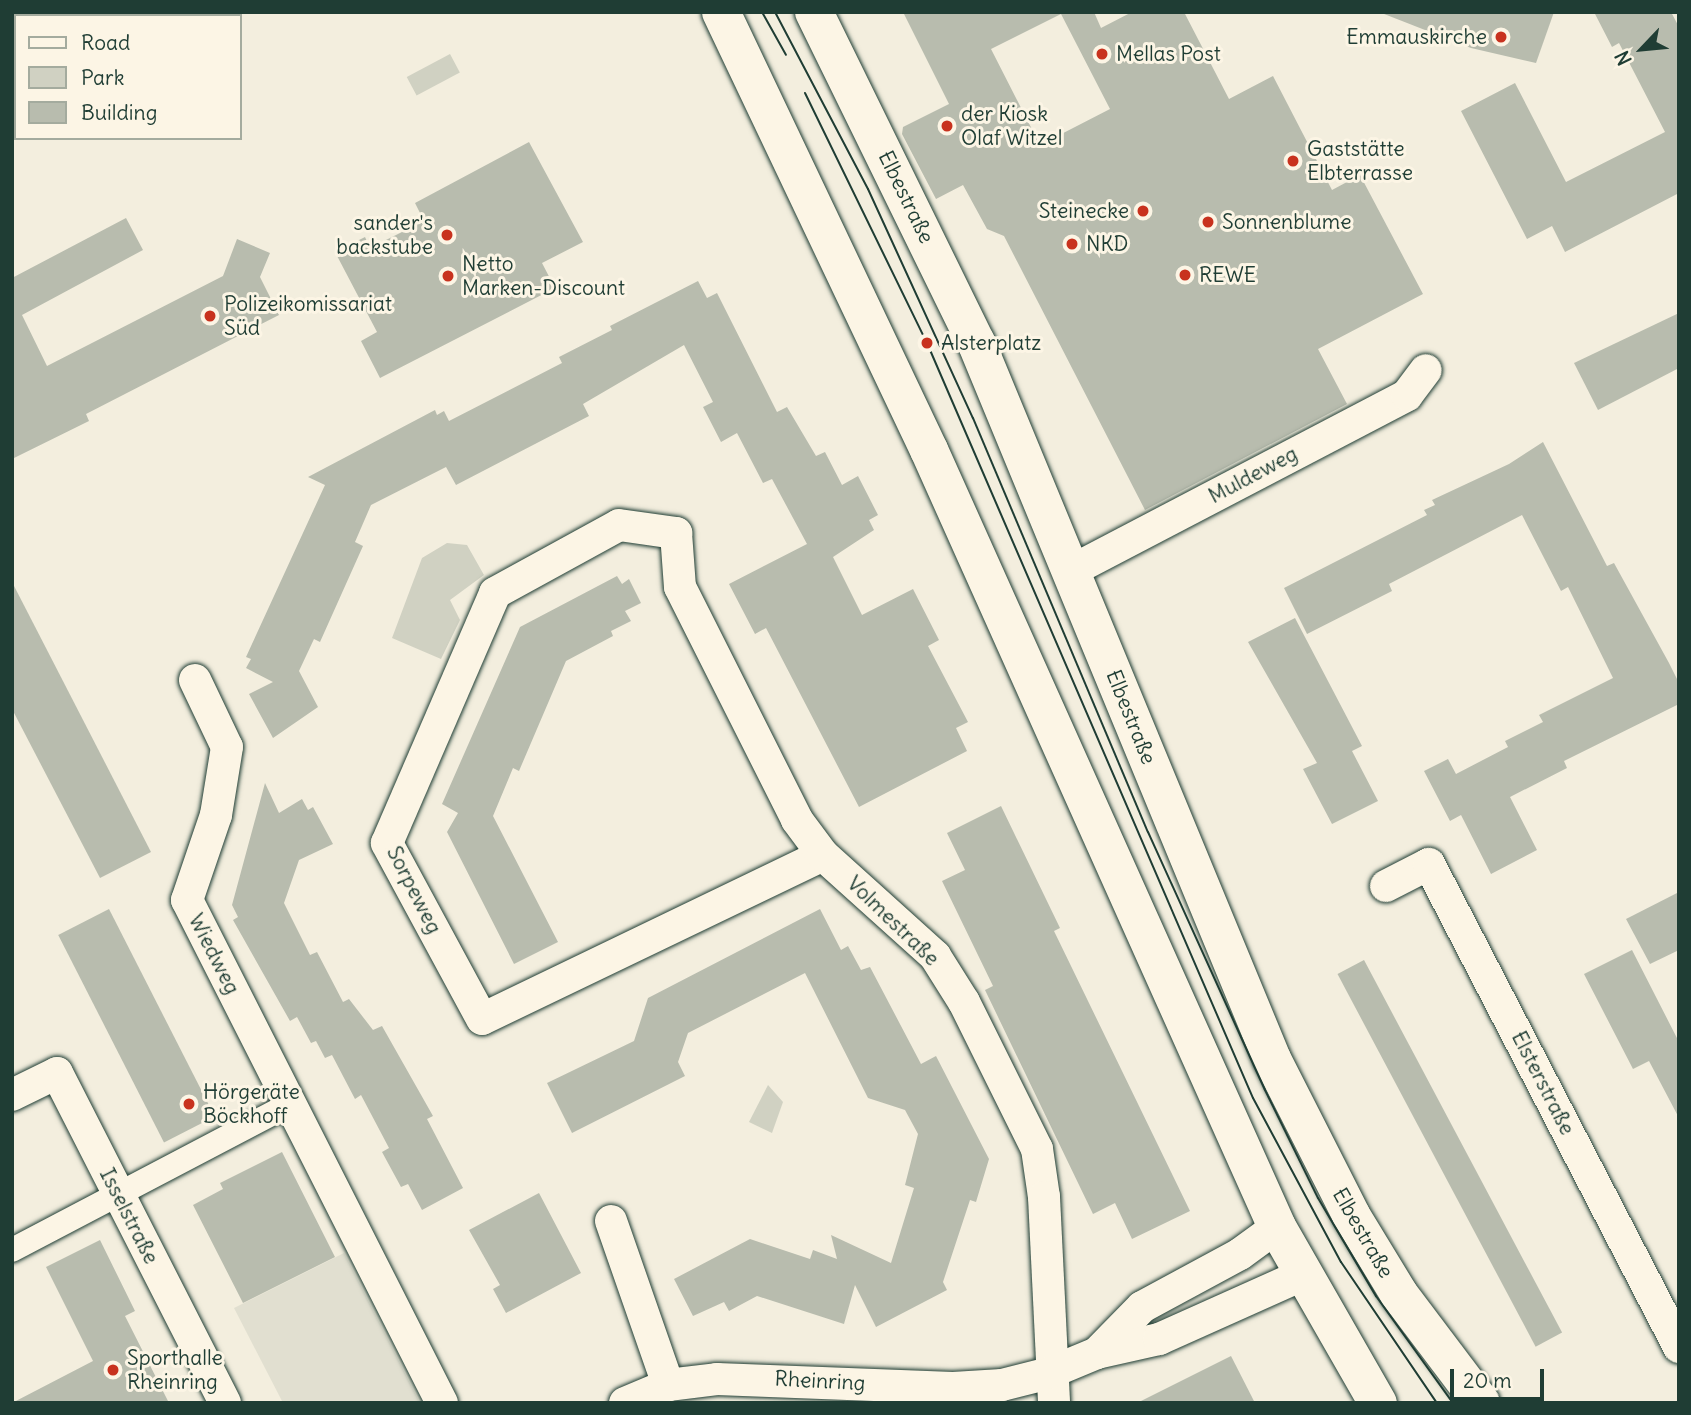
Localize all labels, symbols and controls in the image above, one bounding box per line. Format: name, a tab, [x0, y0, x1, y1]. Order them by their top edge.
legend	[14, 14, 242, 140]
north arrow	[1607, 14, 1677, 84]
place label: Emmauskirche	[1346, 24, 1487, 50]
text: Road	[81, 29, 130, 56]
marker: Emmauskirche	[1493, 29, 1509, 45]
place label: Mellas Post	[1116, 41, 1221, 67]
marker: Mellas Post	[1094, 46, 1110, 62]
text: N	[1609, 47, 1637, 69]
text: Park	[81, 64, 124, 91]
text: Building	[81, 99, 157, 126]
place label: der Kiosk Olaf Witzel	[961, 101, 1062, 151]
marker: der Kiosk Olaf Witzel	[939, 118, 955, 134]
place label: Gaststätte Elbterrasse	[1307, 136, 1413, 186]
street label: Elbestraße	[873, 147, 939, 247]
marker: Gaststätte Elbterrasse	[1285, 153, 1301, 169]
place label: Steinecke	[1039, 198, 1129, 224]
marker: Steinecke	[1135, 203, 1151, 219]
place label: Sonnenblume	[1222, 209, 1352, 235]
place label: sander's backstube	[336, 210, 433, 260]
marker: Sonnenblume	[1200, 214, 1216, 230]
marker: sander's backstube	[439, 227, 455, 243]
place label: NKD	[1086, 231, 1128, 257]
marker: NKD	[1064, 236, 1080, 252]
place label: Netto Marken-Discount	[462, 251, 625, 301]
place label: REWE	[1199, 262, 1256, 288]
marker: REWE	[1177, 267, 1193, 283]
marker: Netto Marken-Discount	[440, 268, 456, 284]
place label: Polizeikomissariat Süd	[224, 291, 392, 341]
marker: Polizeikomissariat Süd	[202, 308, 218, 324]
place label: Alsterplatz	[941, 330, 1041, 356]
marker: Alsterplatz	[919, 335, 935, 351]
street label: Muldeweg	[1204, 441, 1302, 509]
street label: Elbestraße	[1101, 666, 1161, 768]
street label: Sorpeweg	[381, 842, 447, 938]
street label: Volmestraße	[842, 871, 944, 971]
street label: Wiedweg	[183, 910, 245, 998]
street label: Elsterstraße	[1506, 1027, 1580, 1139]
place label: Hörgeräte Böckhoff	[203, 1079, 300, 1129]
marker: Hörgeräte Böckhoff	[181, 1096, 197, 1112]
street label: Isselstraße	[94, 1164, 164, 1268]
street label: Elbestraße	[1327, 1184, 1399, 1282]
place label: Sporthalle Rheinring	[127, 1345, 223, 1395]
scale bar	[1453, 1356, 1548, 1400]
marker: Sporthalle Rheinring	[105, 1362, 121, 1378]
street label: Rheinring	[774, 1366, 866, 1396]
text: 20 m	[1463, 1367, 1512, 1394]

